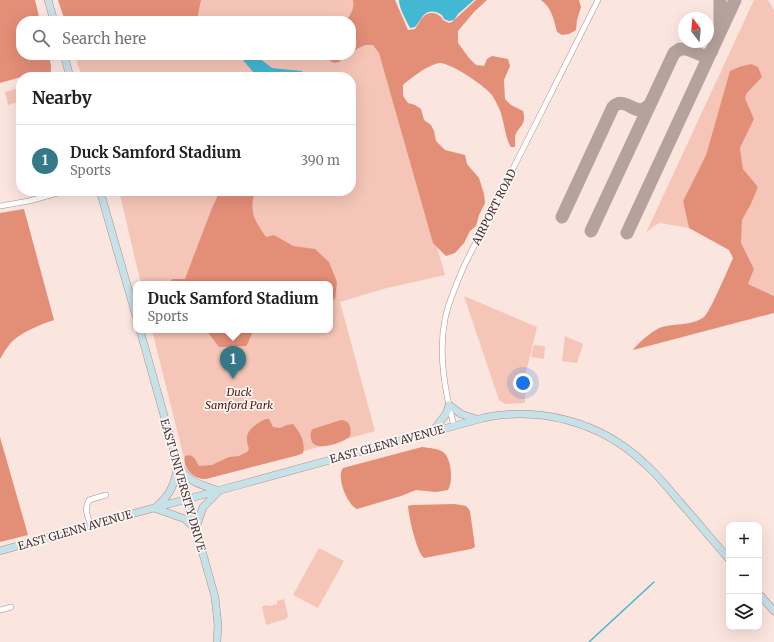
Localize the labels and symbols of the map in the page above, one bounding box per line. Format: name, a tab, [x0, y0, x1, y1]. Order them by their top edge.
north arrow	[678, 12, 714, 48]
street label: AIRPORT ROAD	[468, 167, 519, 248]
pin: 1	[220, 346, 246, 379]
your location	[513, 373, 533, 393]
park label: Duck Samford Park	[205, 385, 273, 412]
street label: EAST UNIVERSITY DRIVE	[157, 417, 209, 553]
street label: EAST GLENN AVENUE	[328, 422, 446, 466]
street label: EAST GLENN AVENUE	[16, 507, 134, 553]

